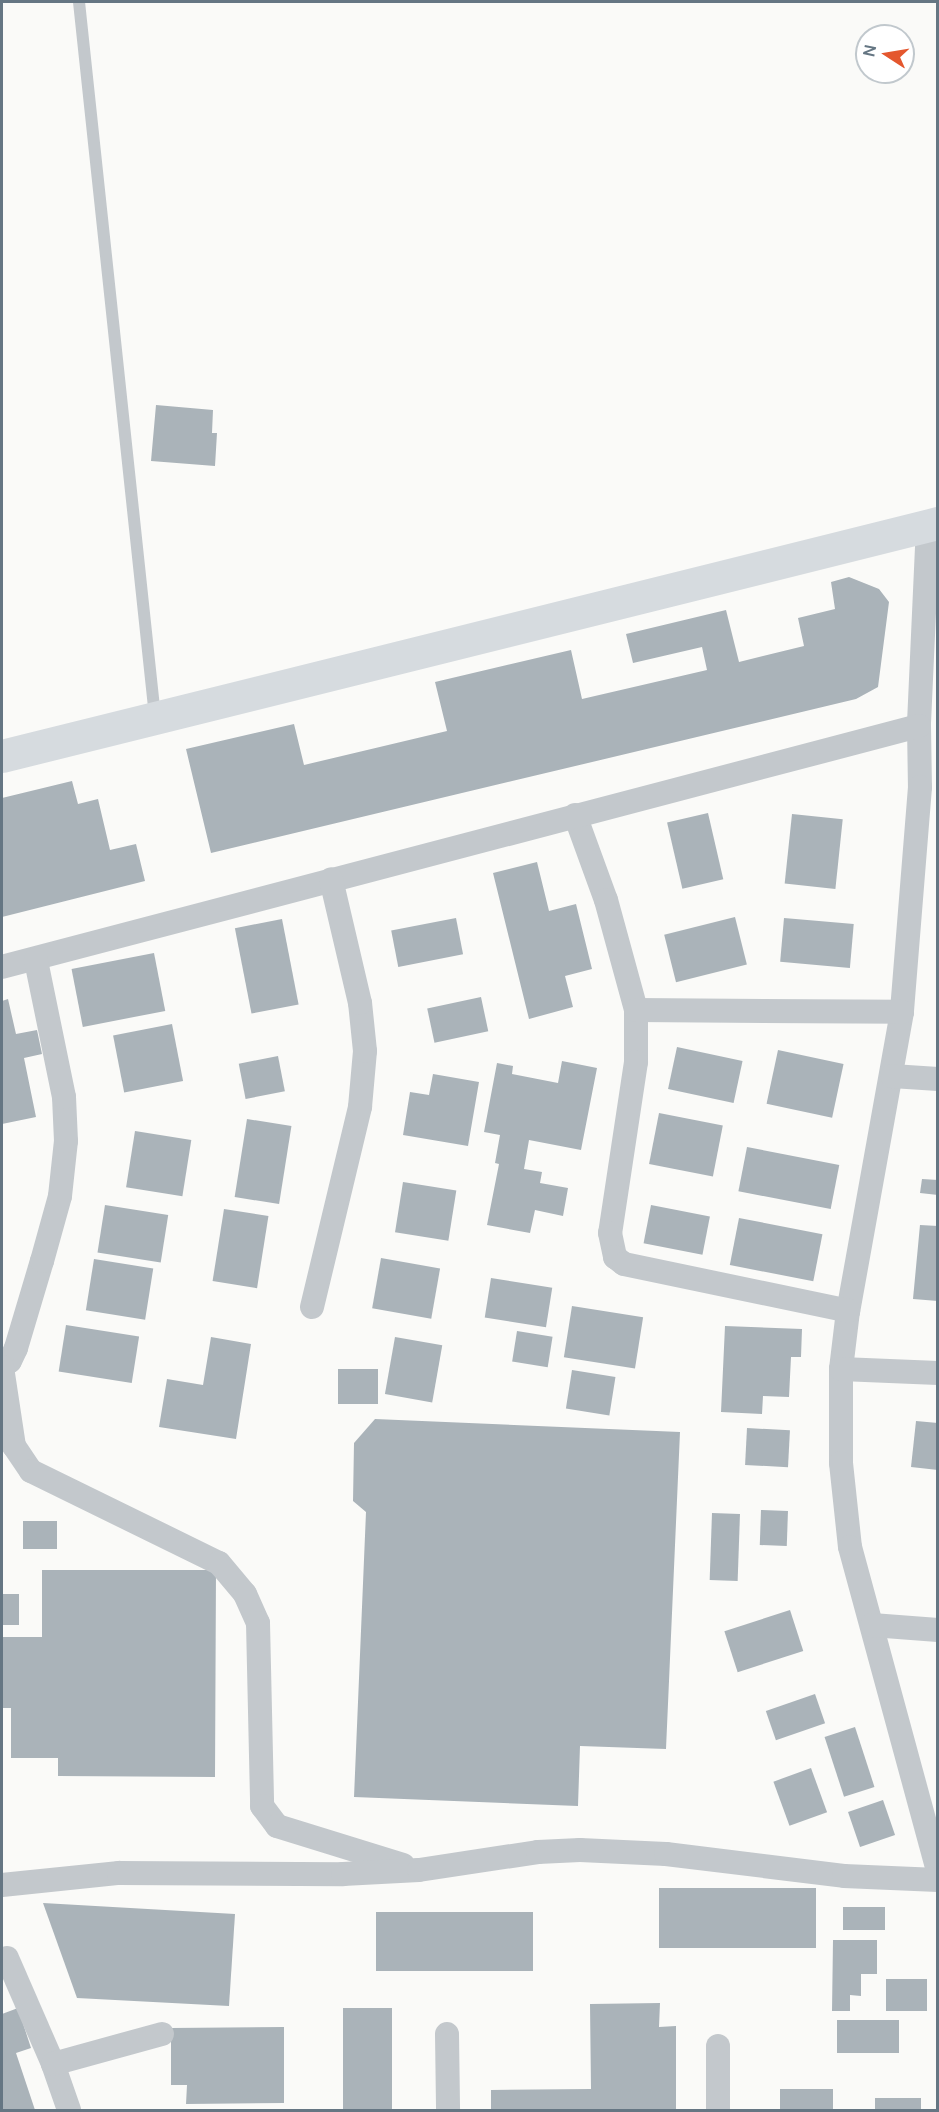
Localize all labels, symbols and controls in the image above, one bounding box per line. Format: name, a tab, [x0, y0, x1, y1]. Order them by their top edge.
north arrow	[855, 24, 915, 84]
text: N	[857, 43, 881, 59]

